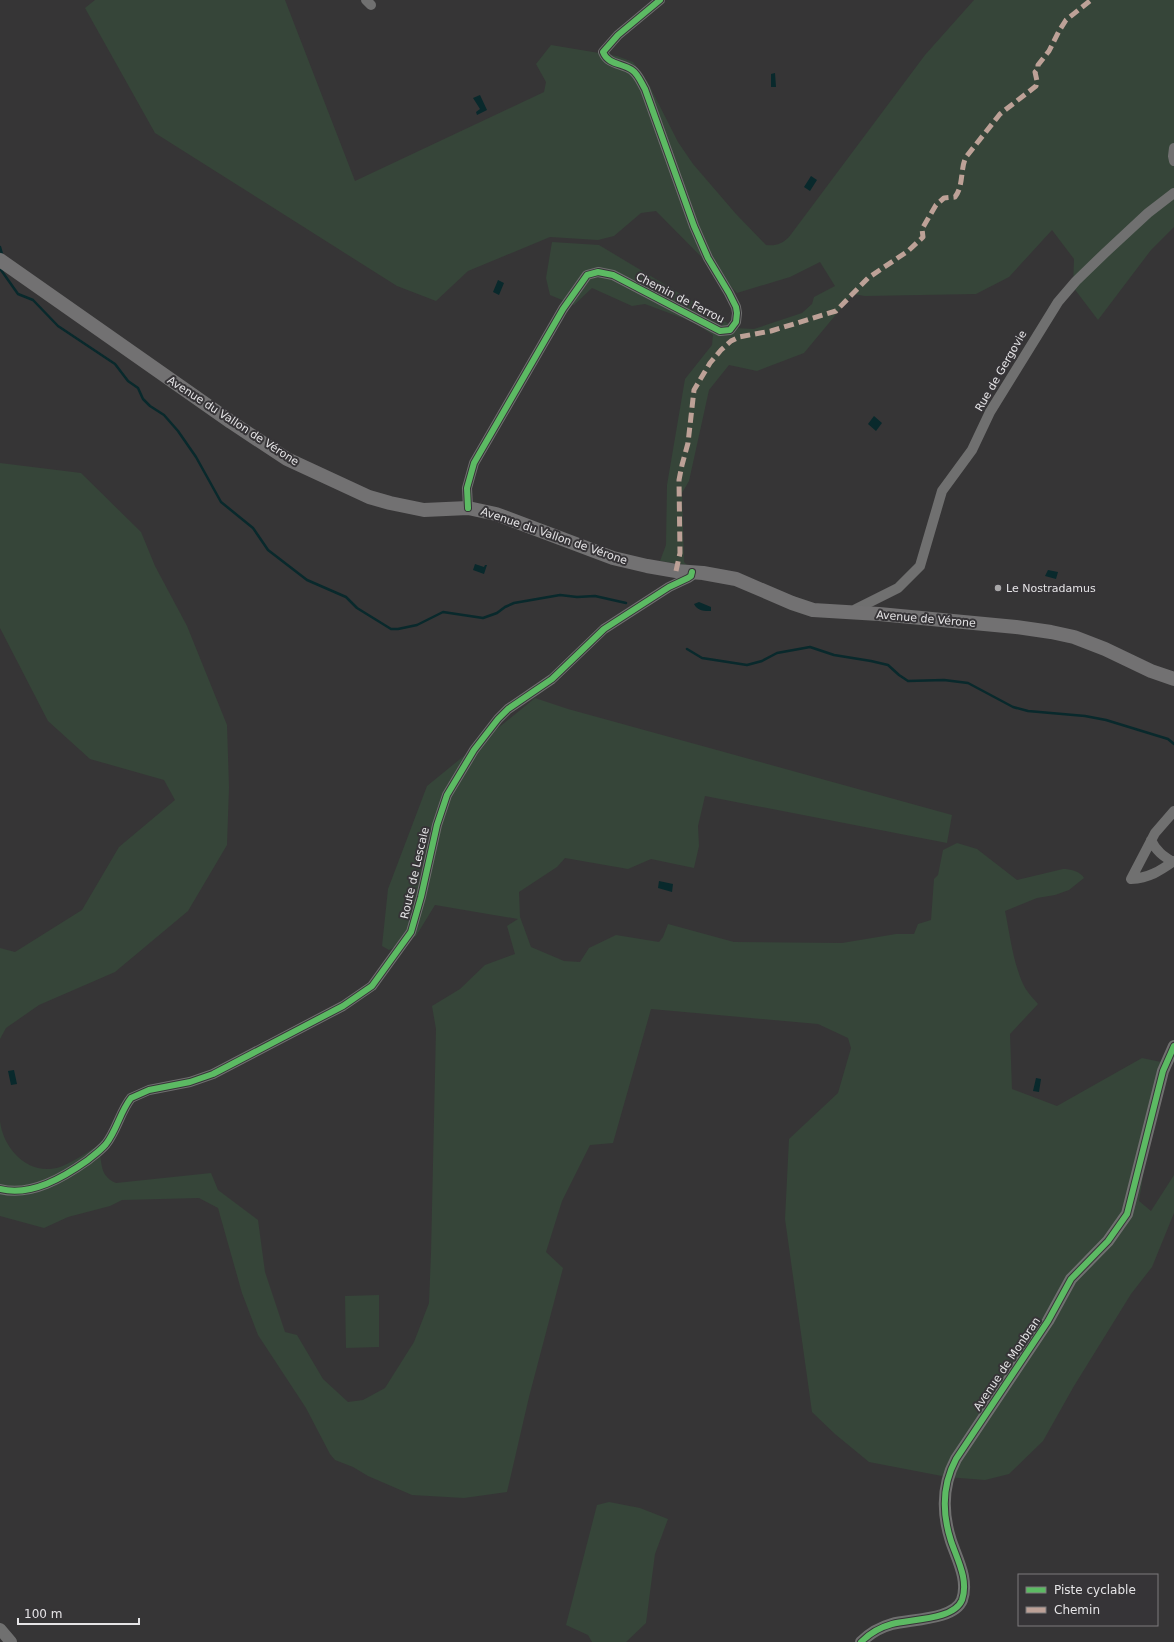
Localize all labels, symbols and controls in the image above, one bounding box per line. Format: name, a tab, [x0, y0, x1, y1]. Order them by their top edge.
street label: Chemin de Ferrou	[634, 270, 726, 326]
street label: Rue de Gergovie	[973, 328, 1030, 414]
street label: Avenue du Vallon de Vérone	[165, 374, 301, 469]
street label: Avenue du Vallon de Vérone	[479, 505, 629, 567]
place label: Le Nostradamus	[1006, 582, 1096, 595]
marker: Le Nostradamus	[993, 583, 1003, 593]
street label: Avenue de Vérone	[876, 608, 977, 630]
street label: Route de Lescale	[398, 826, 432, 920]
street label: Avenue de Monbran	[971, 1315, 1043, 1413]
legend	[1018, 1574, 1158, 1626]
text: Piste cyclable	[1054, 1583, 1136, 1597]
scale bar	[18, 1600, 139, 1626]
text: Chemin	[1054, 1603, 1100, 1617]
text: 100 m	[24, 1607, 62, 1621]

